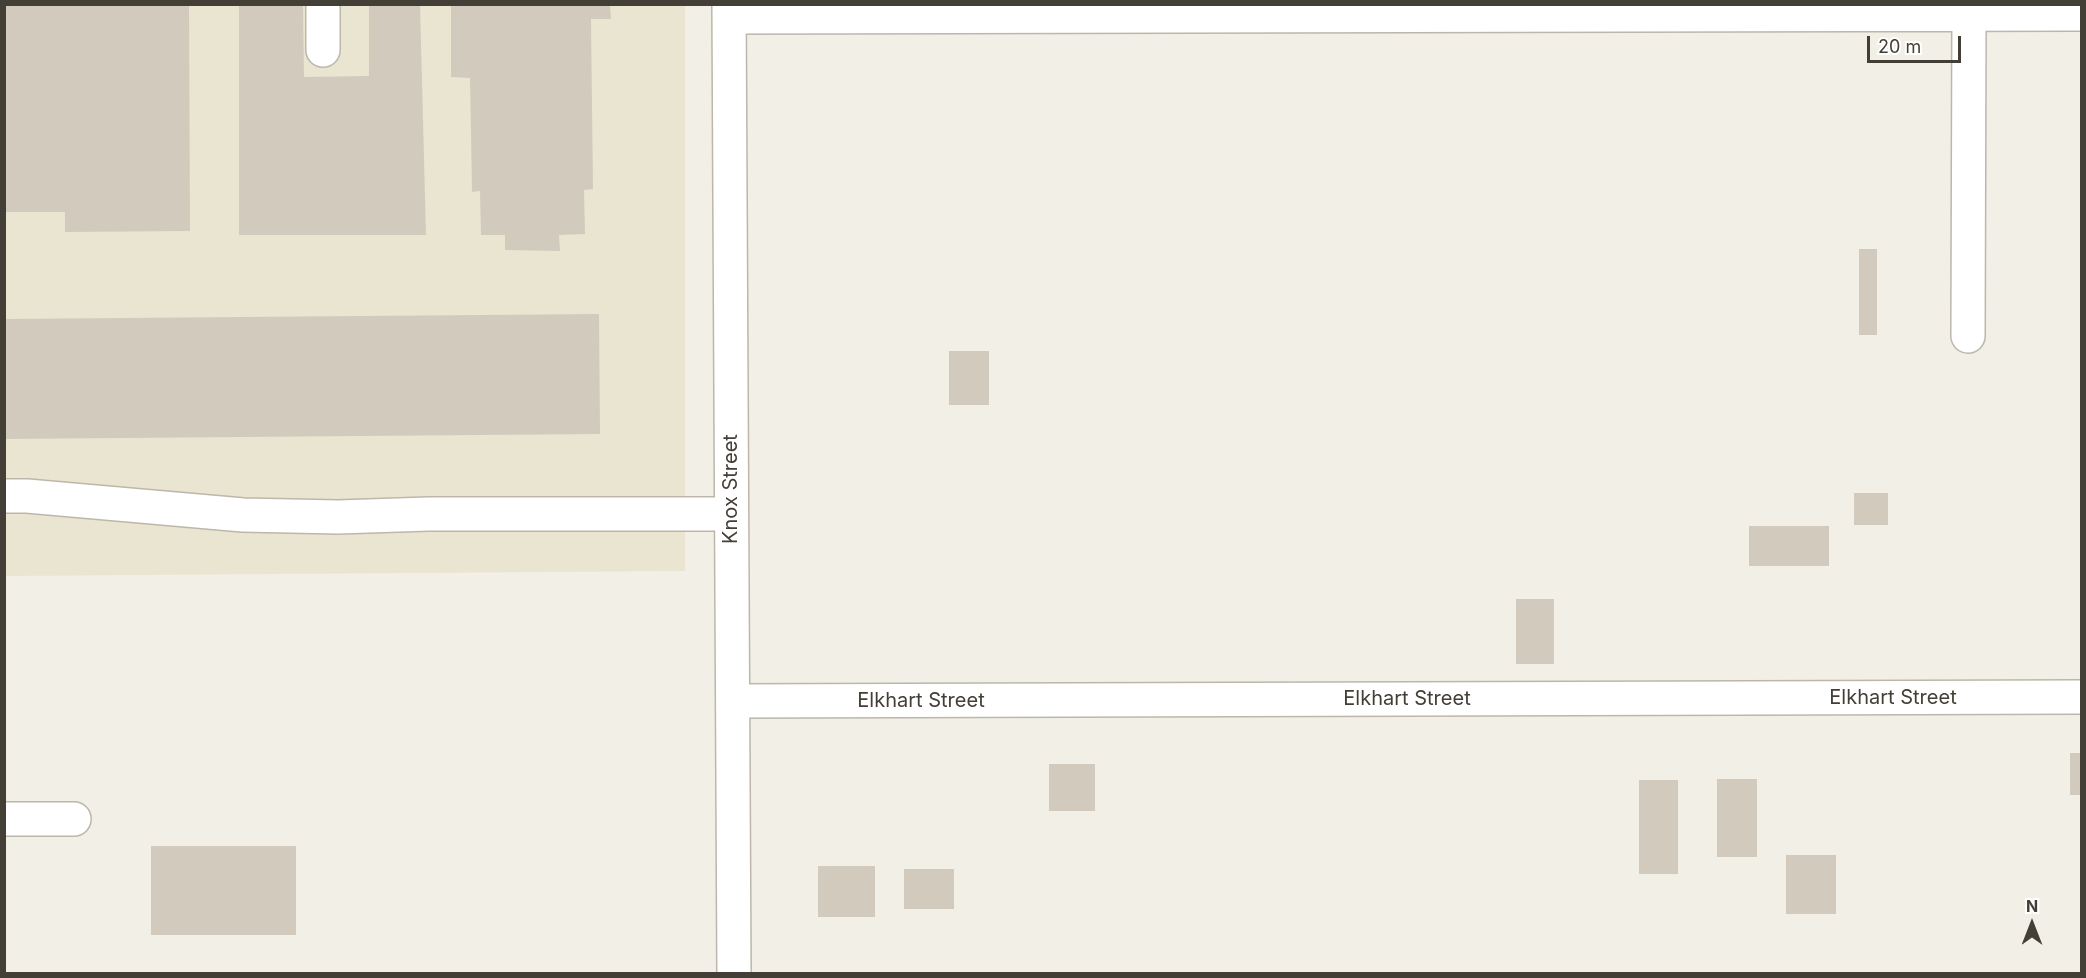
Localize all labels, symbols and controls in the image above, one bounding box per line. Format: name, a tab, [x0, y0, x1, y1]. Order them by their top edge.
scale bar	[1870, 24, 1964, 62]
text: 20 m	[1878, 36, 1921, 57]
street label: Knox Street	[719, 434, 743, 544]
street label: Elkhart Street	[1829, 686, 1957, 710]
street label: Elkhart Street	[1343, 687, 1471, 711]
street label: Elkhart Street	[857, 689, 985, 713]
north arrow	[2002, 894, 2062, 954]
text: N	[2026, 896, 2038, 916]

